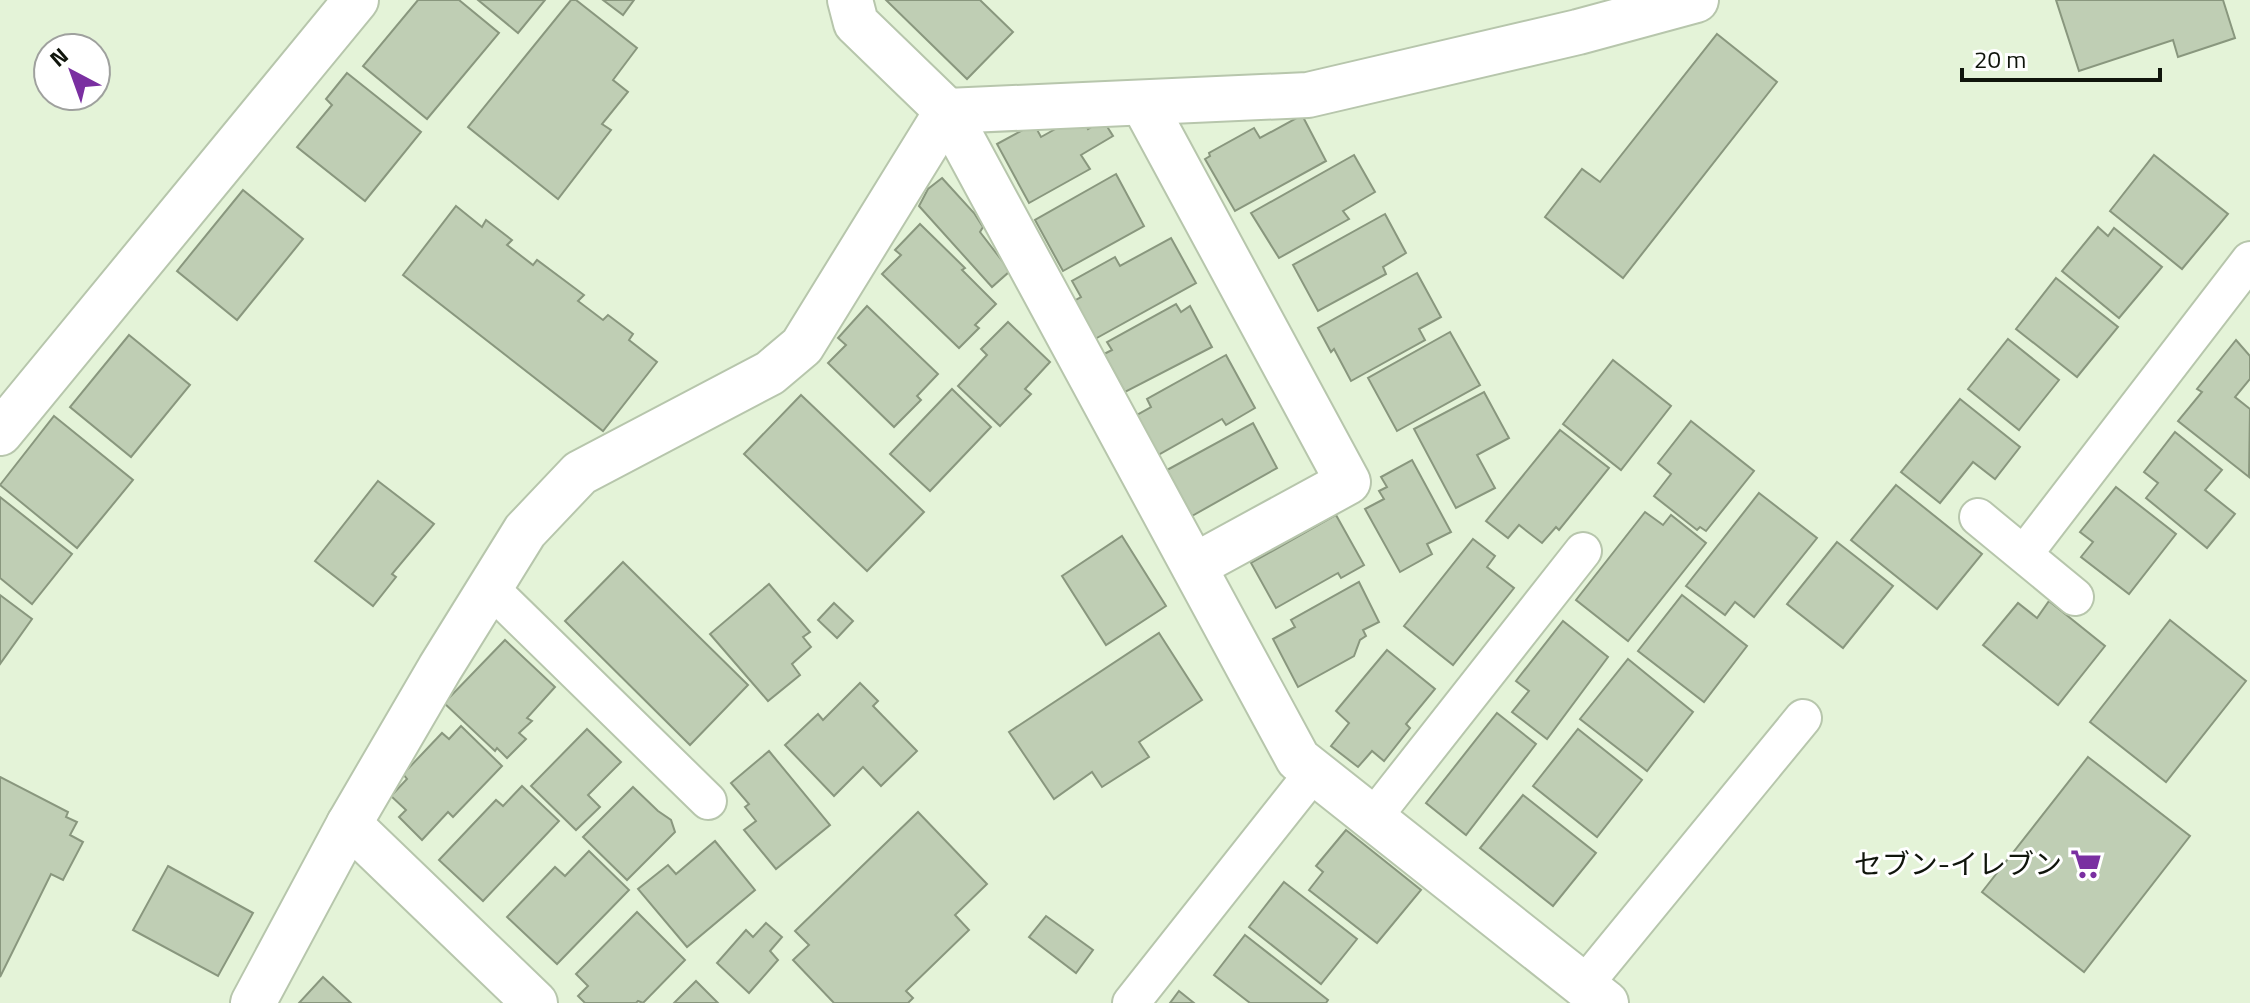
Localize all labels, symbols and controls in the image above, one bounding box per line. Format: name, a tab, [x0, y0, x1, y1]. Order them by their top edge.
north arrow	[32, 32, 112, 112]
scale bar	[1962, 32, 2160, 82]
text: N	[42, 39, 76, 75]
text: 20 m	[1974, 41, 2026, 77]
place label: セブン-イレブン	[1854, 842, 2062, 885]
supermarket icon: セブン-イレブン	[2069, 847, 2103, 881]

